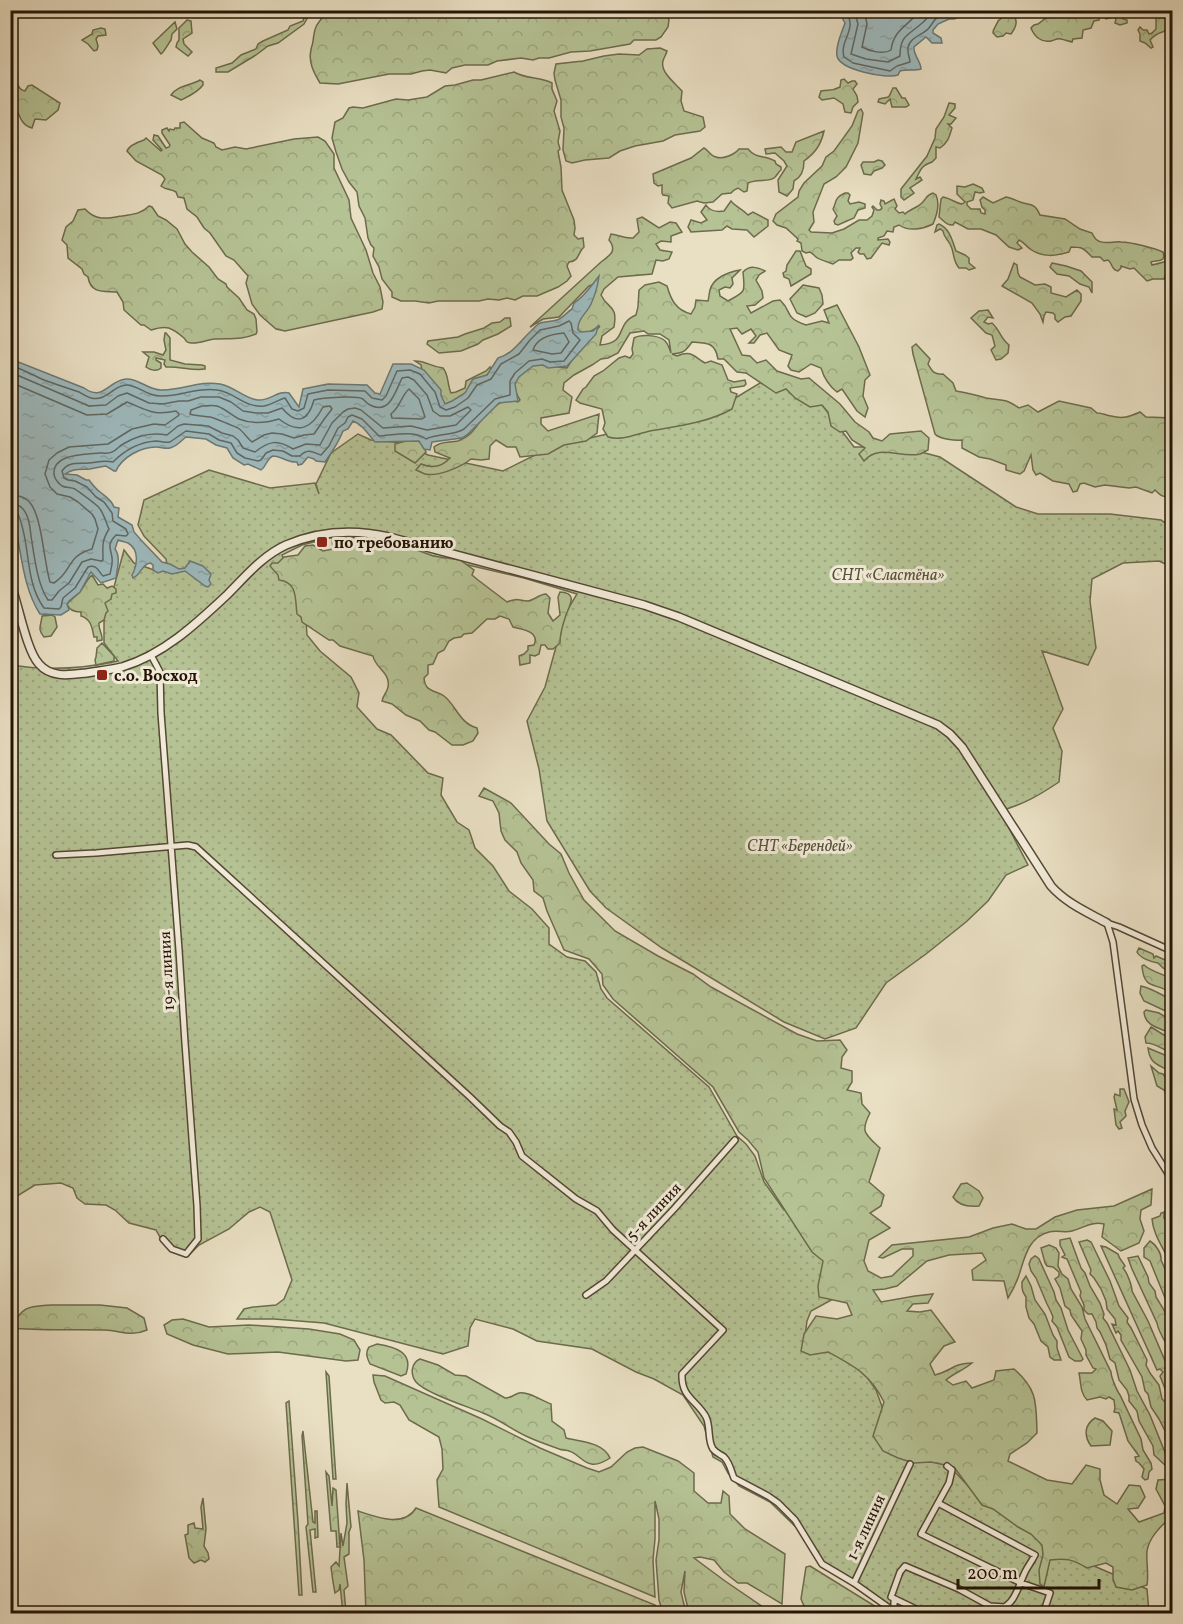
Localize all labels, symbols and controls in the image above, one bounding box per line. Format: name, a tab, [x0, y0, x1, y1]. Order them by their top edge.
place label: по требованию	[334, 533, 453, 555]
marker: по требованию	[315, 535, 329, 549]
park label: СНТ «Сластёна»	[831, 565, 945, 587]
place label: с.о. Восход	[114, 666, 198, 688]
marker: с.о. Восход	[95, 668, 109, 682]
park label: СНТ «Берендей»	[747, 836, 853, 858]
street label: 19-я линия	[155, 931, 181, 1011]
street label: 5-я линия	[622, 1178, 687, 1246]
street label: 1-я линия	[842, 1491, 892, 1564]
scale bar	[958, 1552, 1099, 1590]
text: 200 m	[967, 1562, 1018, 1587]

